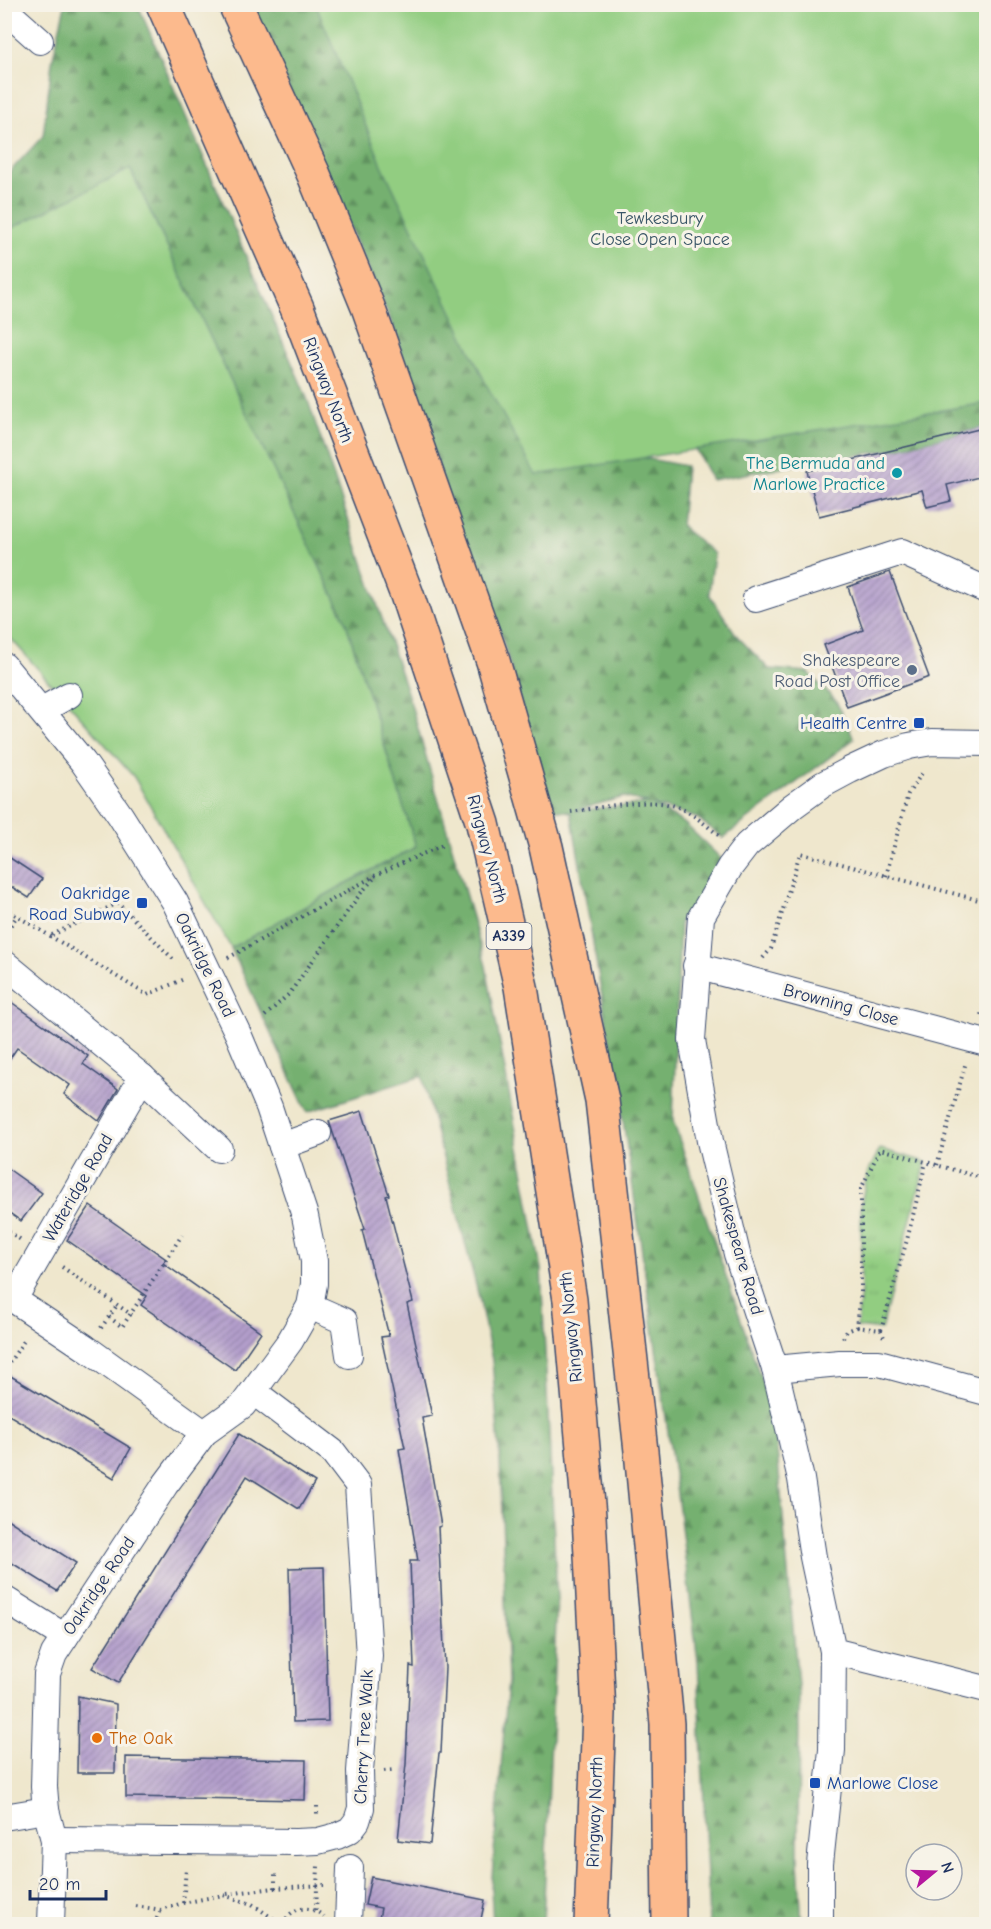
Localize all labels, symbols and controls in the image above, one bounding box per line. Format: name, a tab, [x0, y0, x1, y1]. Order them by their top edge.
park label: Tewkesbury Close Open Space	[590, 208, 730, 250]
street label: Ringway North	[298, 334, 358, 446]
place label: The Bermuda and Marlowe Practice	[746, 453, 885, 495]
marker: The Bermuda and Marlowe Practice	[890, 466, 904, 480]
place label: Shakespeare Road Post Office	[774, 650, 900, 692]
marker: Shakespeare Road Post Office	[905, 663, 919, 677]
place label: Health Centre	[800, 713, 907, 734]
marker: Health Centre	[912, 716, 926, 730]
street label: Ringway North	[462, 792, 512, 906]
place label: Oakridge Road Subway	[29, 883, 131, 925]
marker: Oakridge Road Subway	[135, 896, 149, 910]
street label: Oakridge Road	[171, 909, 239, 1021]
road number: A339	[486, 923, 532, 949]
street label: Browning Close	[781, 980, 901, 1030]
street label: Wateridge Road	[39, 1130, 117, 1246]
street label: Shakespeare Road	[708, 1175, 768, 1317]
street label: Ringway North	[555, 1271, 587, 1383]
street label: Oakridge Road	[58, 1533, 140, 1639]
street label: Cherry Tree Walk	[350, 1669, 378, 1805]
place label: The Oak	[109, 1728, 173, 1749]
marker: The Oak	[90, 1731, 104, 1745]
street label: Ringway North	[583, 1756, 607, 1868]
place label: Marlowe Close	[827, 1773, 938, 1794]
marker: Marlowe Close	[808, 1776, 822, 1790]
north arrow	[904, 1842, 964, 1902]
text: N	[937, 1860, 957, 1875]
scale bar	[30, 1863, 106, 1901]
text: 20 m	[39, 1874, 80, 1895]

